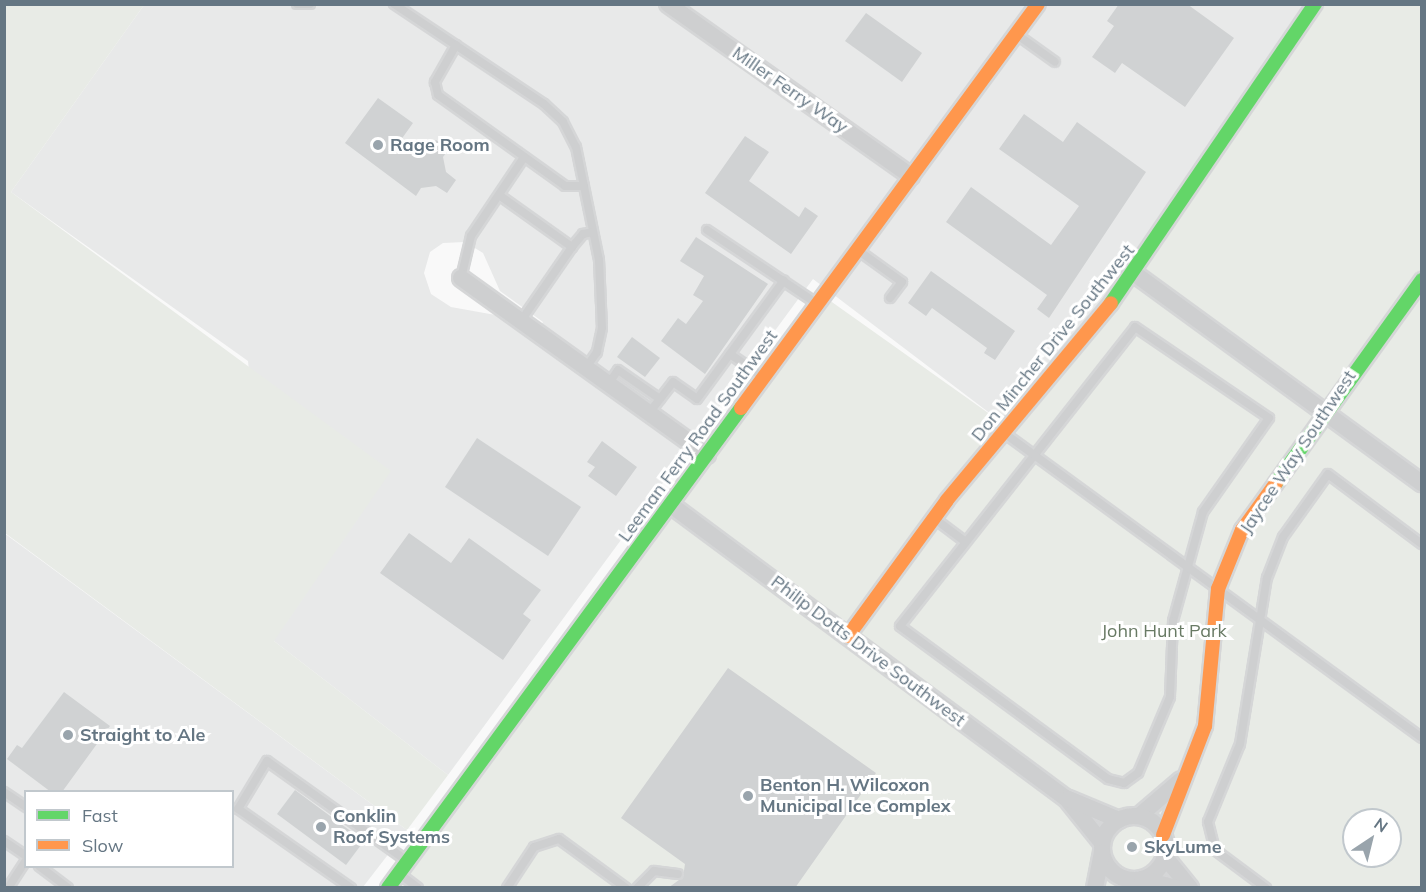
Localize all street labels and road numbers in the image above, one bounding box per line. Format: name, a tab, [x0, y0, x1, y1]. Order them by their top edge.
street label: Miller Ferry Way	[728, 42, 852, 138]
street label: Don Mincher Drive Southwest	[967, 240, 1139, 446]
street label: Leeman Ferry Road Southwest	[614, 326, 782, 546]
street label: Jaycee Way Southwest	[1235, 366, 1361, 538]
street label: Philip Dotts Drive Southwest	[767, 571, 969, 731]

